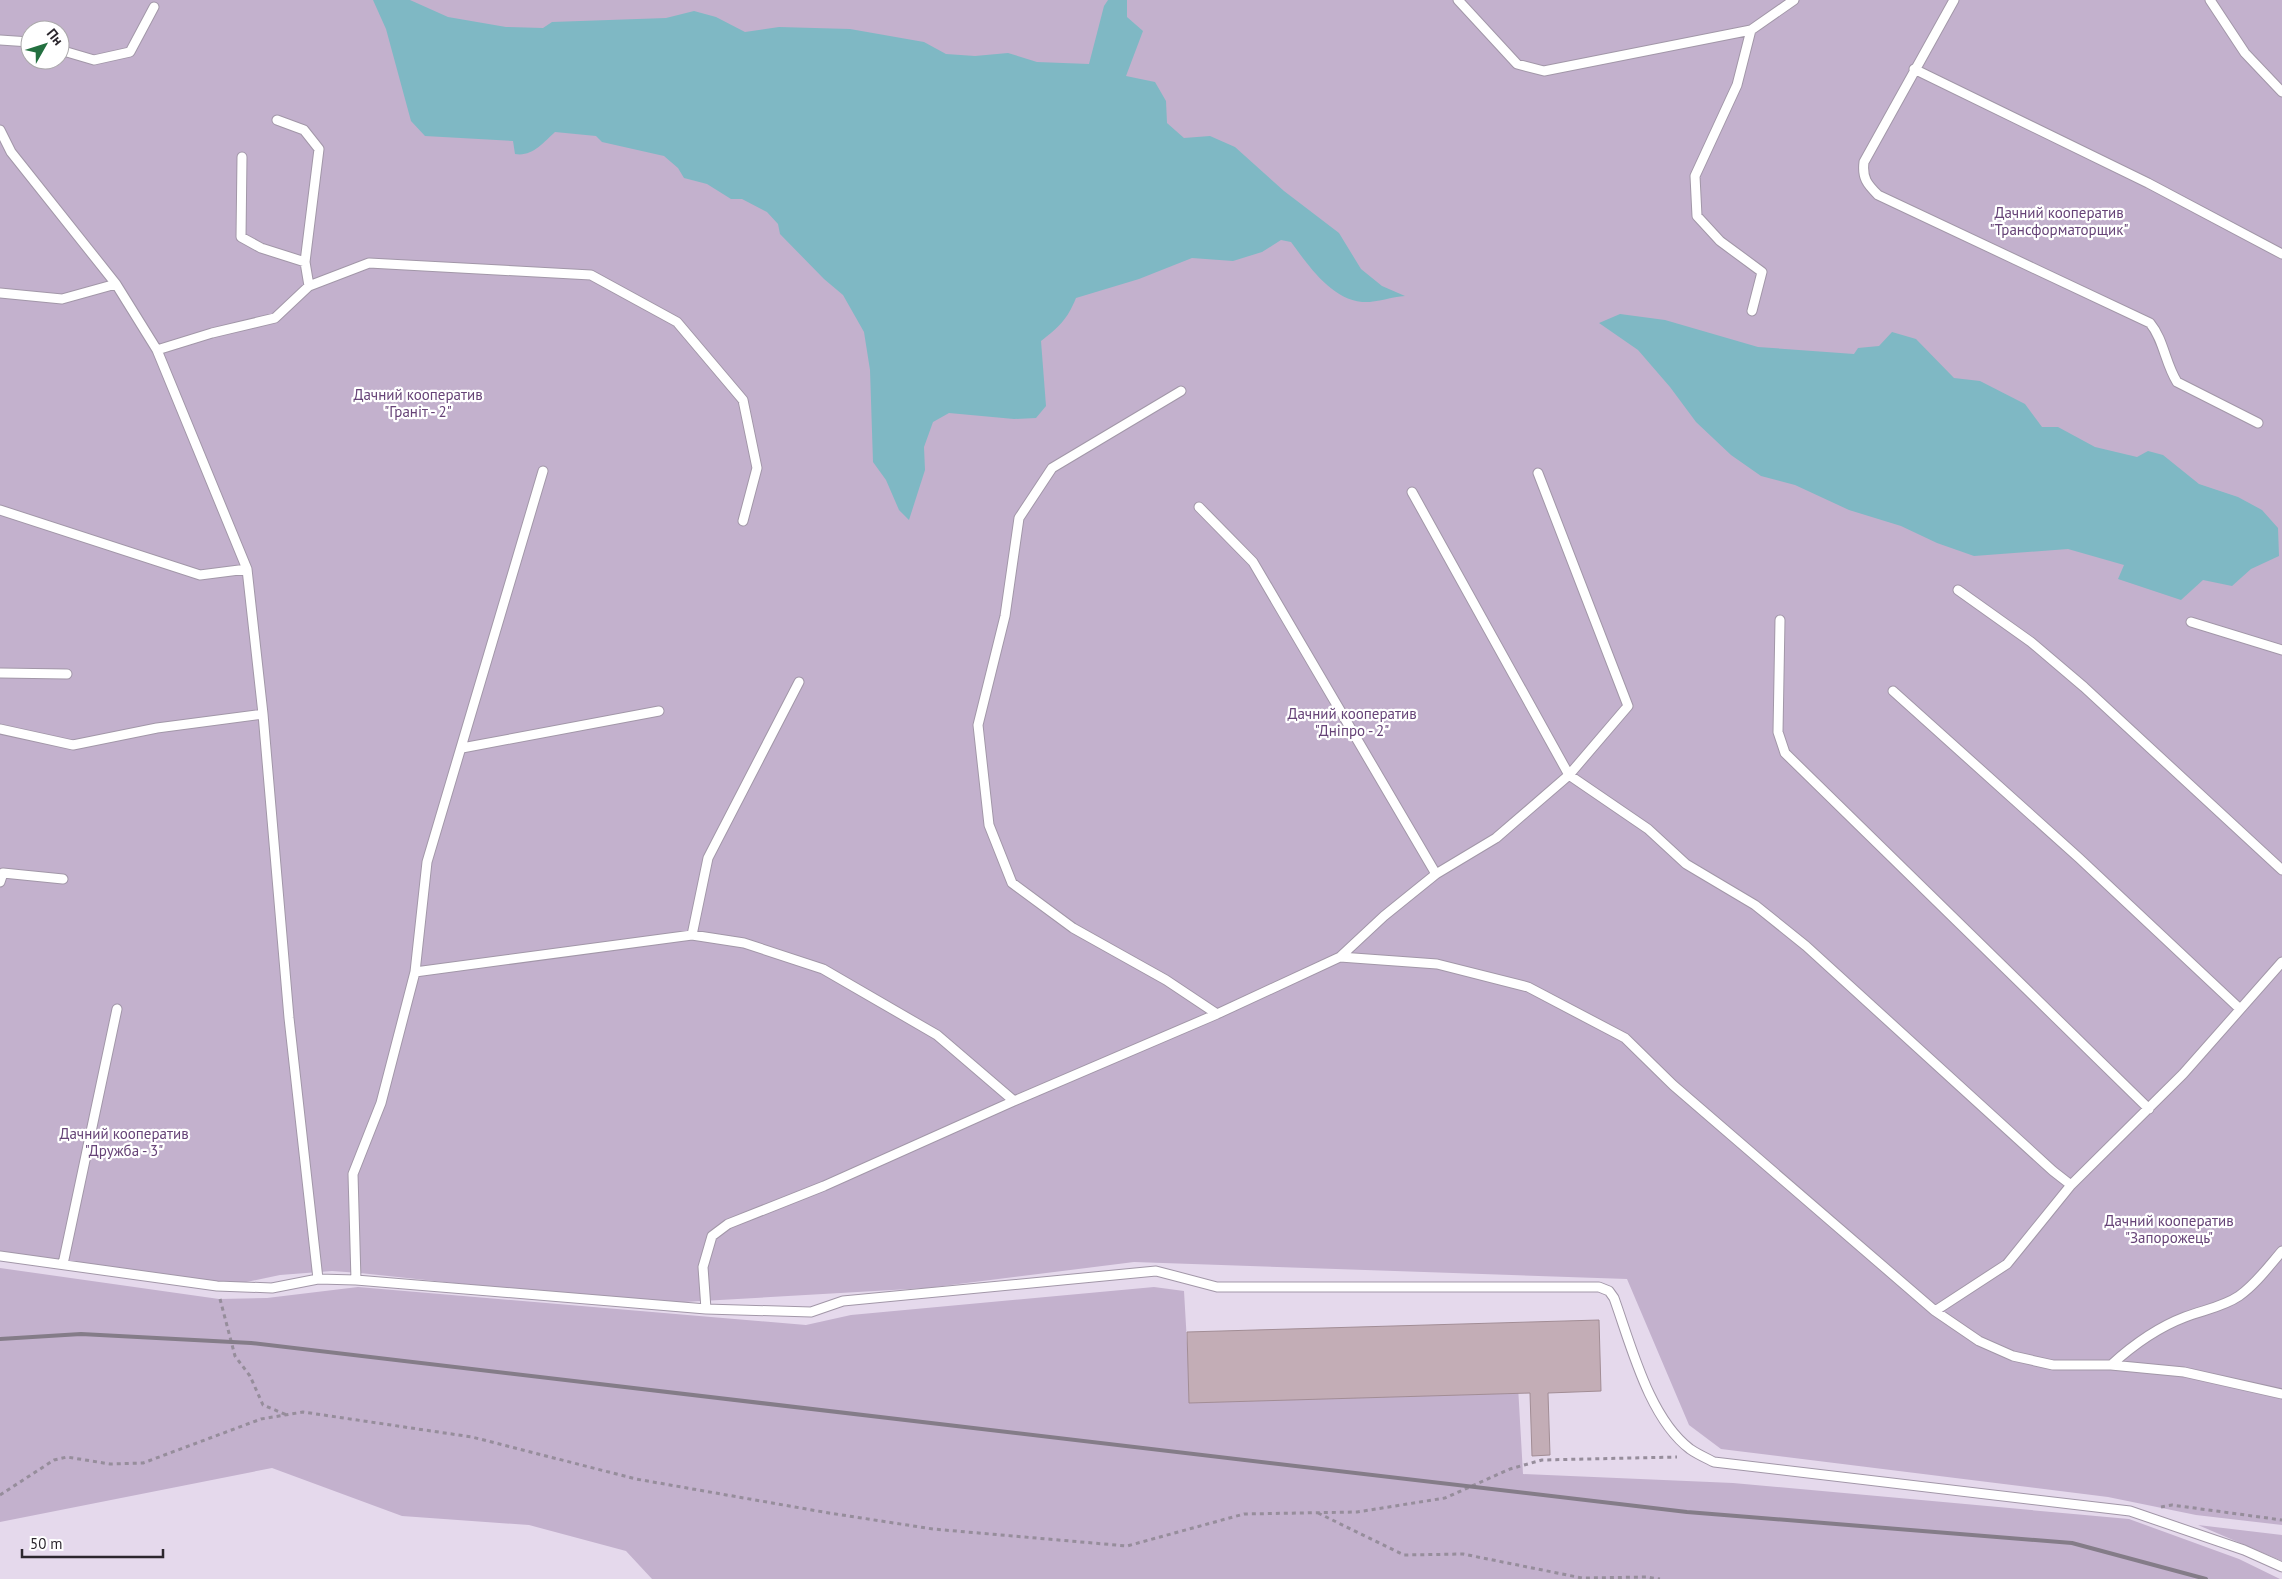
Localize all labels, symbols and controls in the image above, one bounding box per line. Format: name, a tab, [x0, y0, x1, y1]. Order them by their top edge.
north arrow	[20, 20, 70, 70]
text: Пн	[43, 25, 67, 49]
park label: Дачний кооператив "Трансформаторщик"	[1990, 203, 2128, 239]
park label: Дачний кооператив "Граніт - 2"	[353, 385, 483, 421]
park label: Дачний кооператив "Дніпро - 2"	[1287, 704, 1417, 740]
park label: Дачний кооператив "Дружба - 3"	[59, 1124, 189, 1160]
park label: Дачний кооператив "Запорожець"	[2104, 1211, 2234, 1247]
scale bar	[22, 1526, 164, 1558]
text: 50 m	[30, 1534, 63, 1553]

